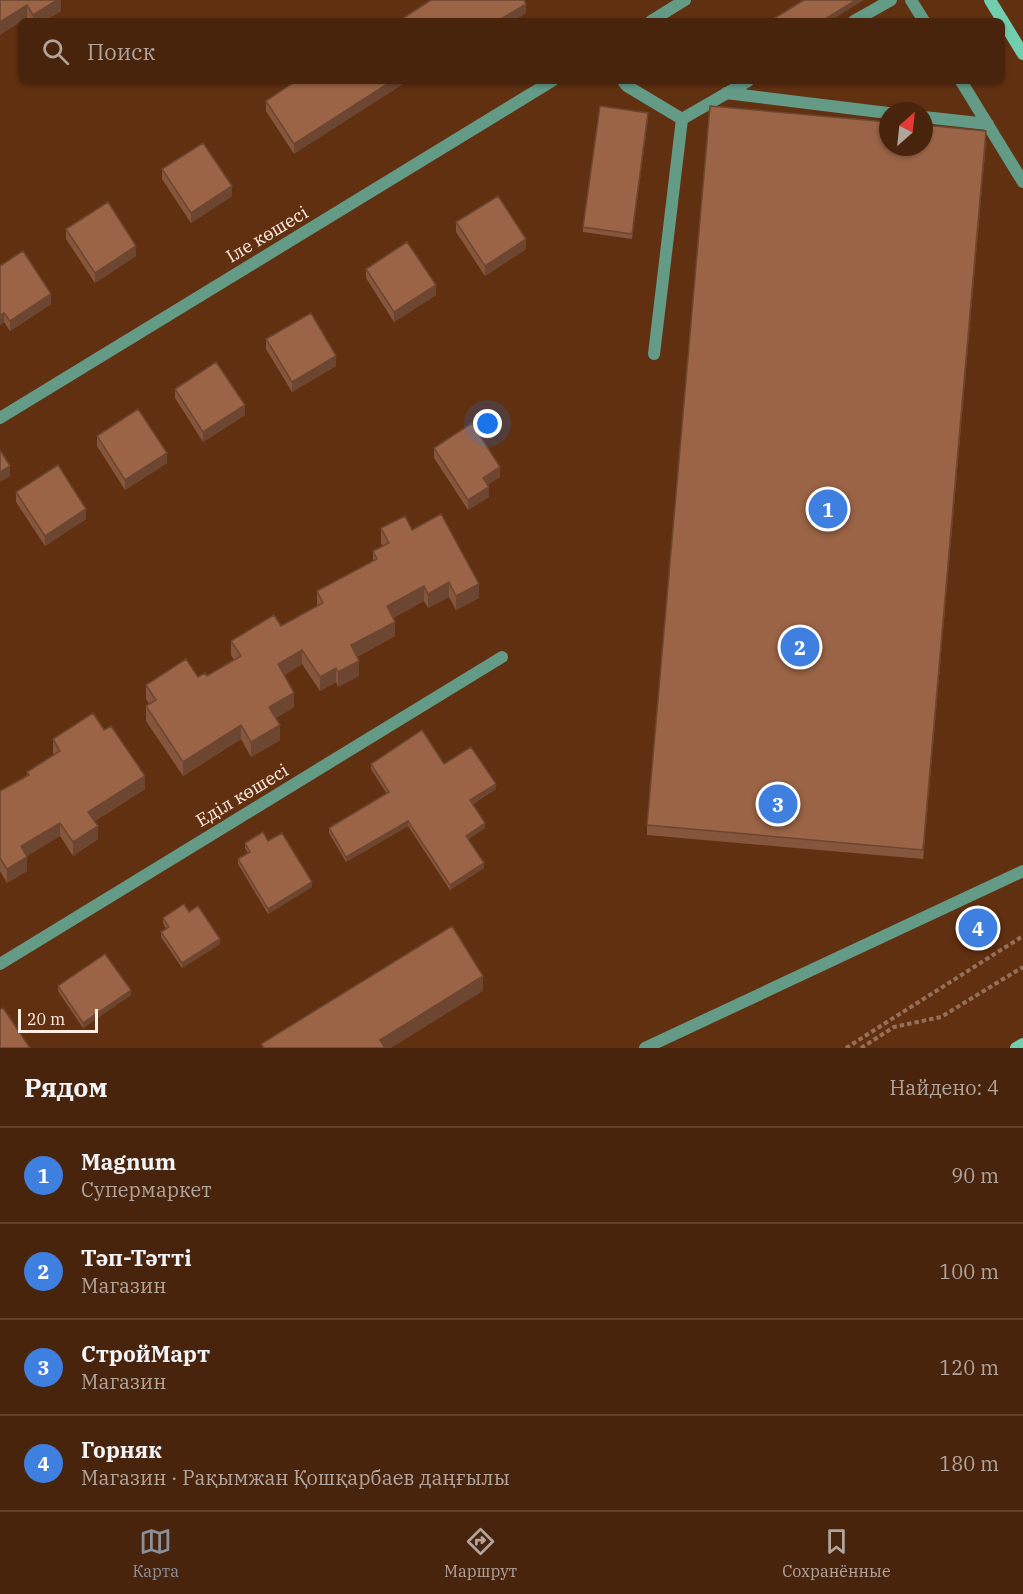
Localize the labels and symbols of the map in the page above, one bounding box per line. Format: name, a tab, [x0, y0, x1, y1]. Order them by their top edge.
north arrow	[879, 102, 933, 156]
street label: Іле көшесі	[222, 200, 312, 267]
your location	[473, 409, 502, 438]
pin: 1	[808, 486, 848, 532]
pin: 2	[780, 624, 820, 670]
street label: Еділ көшесі	[191, 758, 293, 832]
pin: 3	[758, 782, 798, 826]
pin: 4	[958, 906, 998, 950]
scale bar	[18, 1006, 98, 1034]

